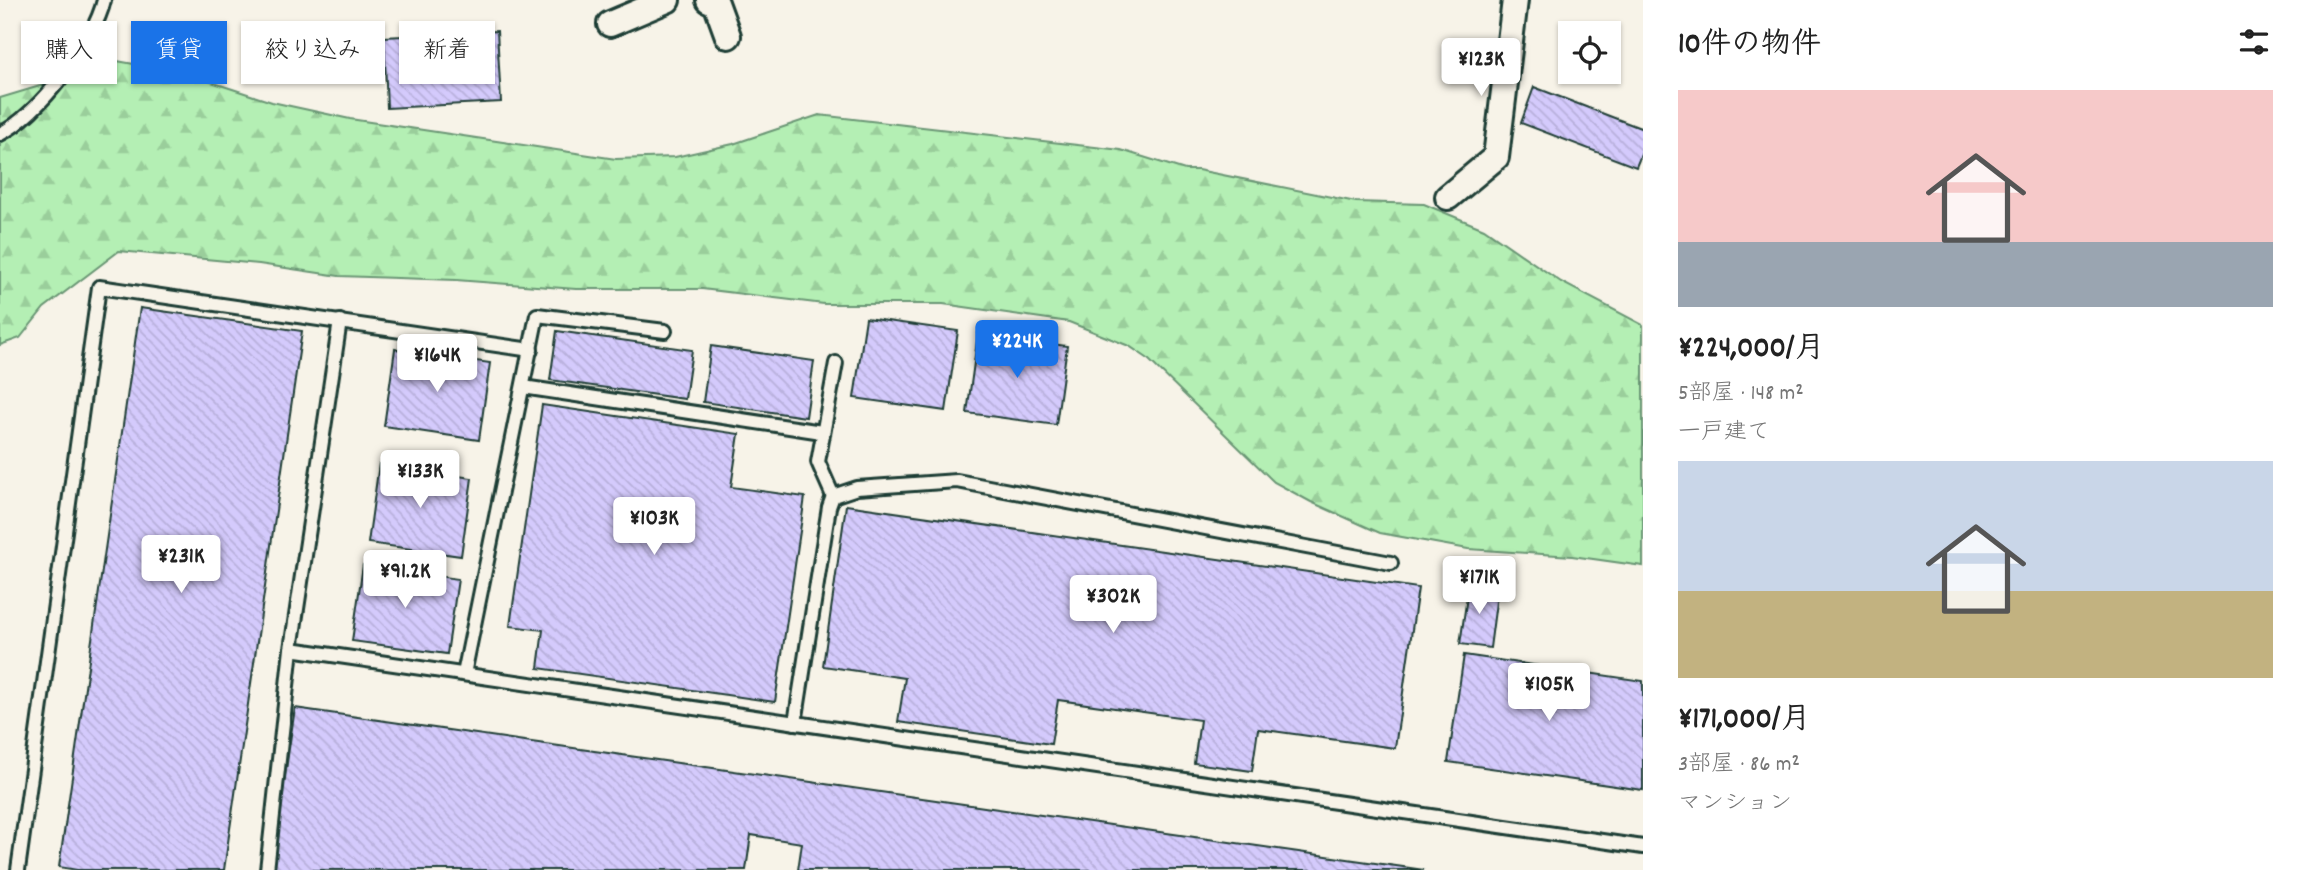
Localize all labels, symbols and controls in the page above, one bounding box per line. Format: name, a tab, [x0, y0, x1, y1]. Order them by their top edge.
chip: 購入	[21, 21, 117, 84]
chip: 賃貸	[131, 21, 227, 84]
chip: 絞り込み	[241, 21, 385, 84]
chip: 新着	[399, 21, 495, 84]
map controls	[1558, 21, 1621, 84]
button: locate	[1558, 21, 1621, 84]
icon: filters	[2235, 23, 2273, 61]
text: 10件の物件	[1678, 25, 1821, 68]
pin: ¥123K	[1432, 38, 1530, 98]
text: ¥123K	[1457, 44, 1505, 77]
icon: home	[1913, 135, 2039, 261]
pin: ¥224K	[968, 320, 1066, 380]
text: ¥224K	[991, 326, 1043, 359]
text: ¥224,000/月	[1678, 329, 1825, 372]
pin: ¥164K	[388, 334, 486, 394]
text: ¥164K	[413, 340, 461, 373]
text: 5部屋 · 148 m²	[1678, 378, 1804, 411]
text: 一戸建て	[1678, 417, 1770, 450]
pin: ¥133K	[371, 450, 469, 510]
text: ¥133K	[396, 456, 444, 489]
pin: ¥103K	[605, 498, 703, 557]
text: ¥103K	[629, 503, 679, 536]
icon: home	[1913, 506, 2039, 632]
pin: ¥231K	[132, 536, 230, 595]
text: ¥231K	[157, 541, 205, 574]
pin: ¥91.2K	[348, 550, 462, 610]
text: ¥91.2K	[379, 556, 431, 589]
pin: ¥171K	[1430, 556, 1528, 616]
text: ¥171K	[1459, 562, 1499, 595]
pin: ¥302K	[1064, 576, 1162, 635]
text: ¥302K	[1086, 581, 1140, 614]
pin: ¥105K	[1500, 664, 1598, 723]
text: ¥105K	[1524, 669, 1574, 702]
text: ¥171,000/月	[1678, 700, 1810, 743]
text: 3部屋 · 86 m²	[1678, 749, 1800, 782]
text: マンション	[1678, 788, 1792, 821]

